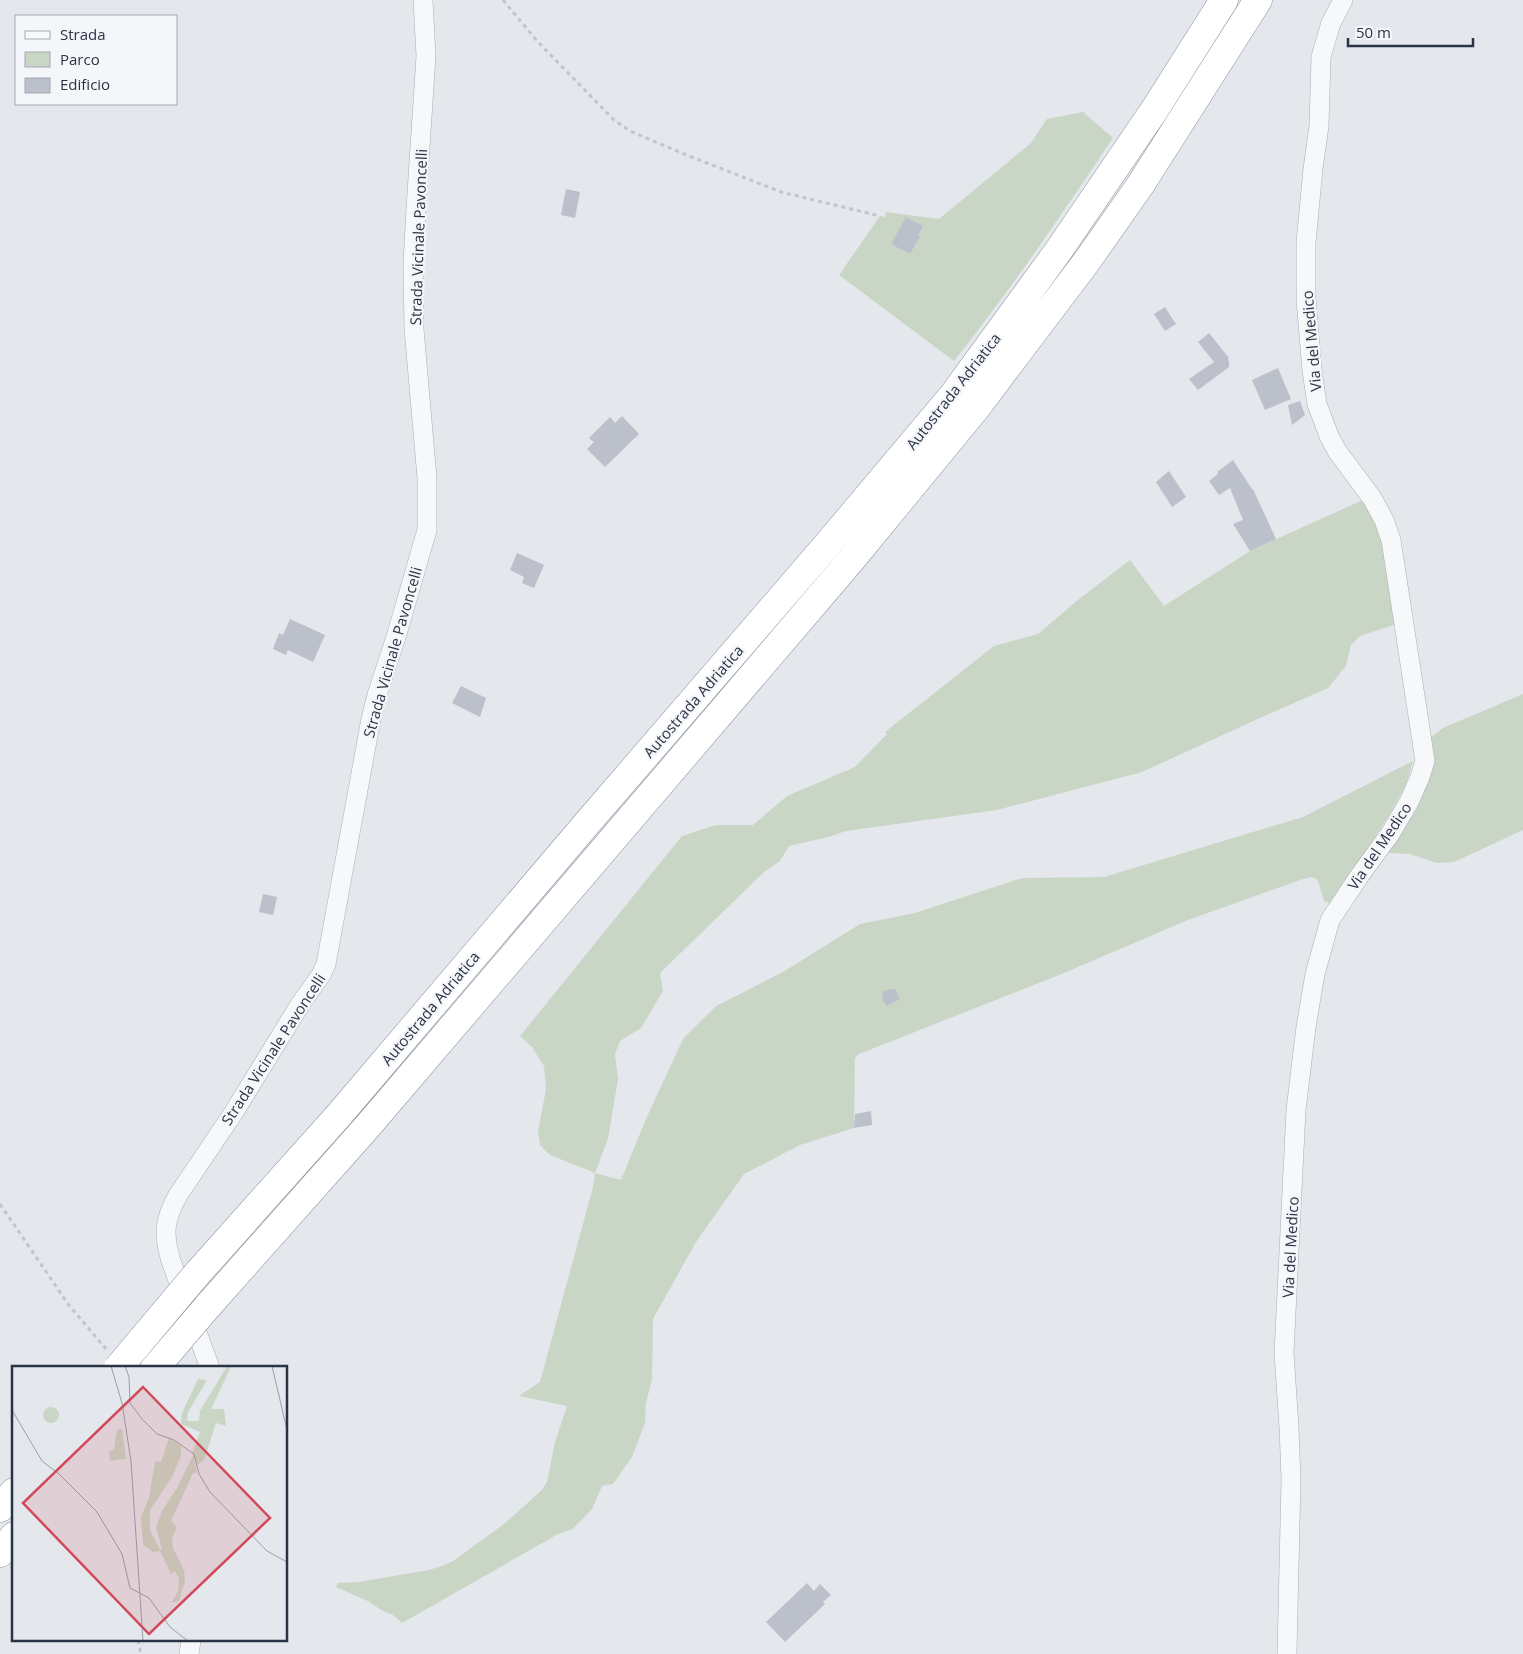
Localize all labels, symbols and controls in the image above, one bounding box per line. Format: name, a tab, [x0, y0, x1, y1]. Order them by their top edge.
legend	[15, 15, 178, 105]
scale bar	[1348, 15, 1473, 47]
text: 50 m	[1356, 22, 1391, 42]
text: Strada	[60, 24, 106, 44]
text: Parco	[60, 49, 100, 69]
text: Edificio	[60, 74, 110, 94]
street label: Strada Vicinale Pavoncelli	[405, 148, 431, 326]
street label: Via del Medico	[1297, 290, 1325, 392]
street label: Autostrada Adriatica	[901, 329, 1005, 453]
street label: Strada Vicinale Pavoncelli	[358, 564, 426, 740]
street label: Autostrada Adriatica	[639, 640, 747, 762]
street label: Via del Medico	[1342, 798, 1416, 894]
street label: Autostrada Adriatica	[376, 947, 484, 1069]
street label: Strada Vicinale Pavoncelli	[216, 969, 330, 1129]
street label: Via del Medico	[1277, 1196, 1303, 1298]
inset map	[12, 1366, 288, 1642]

